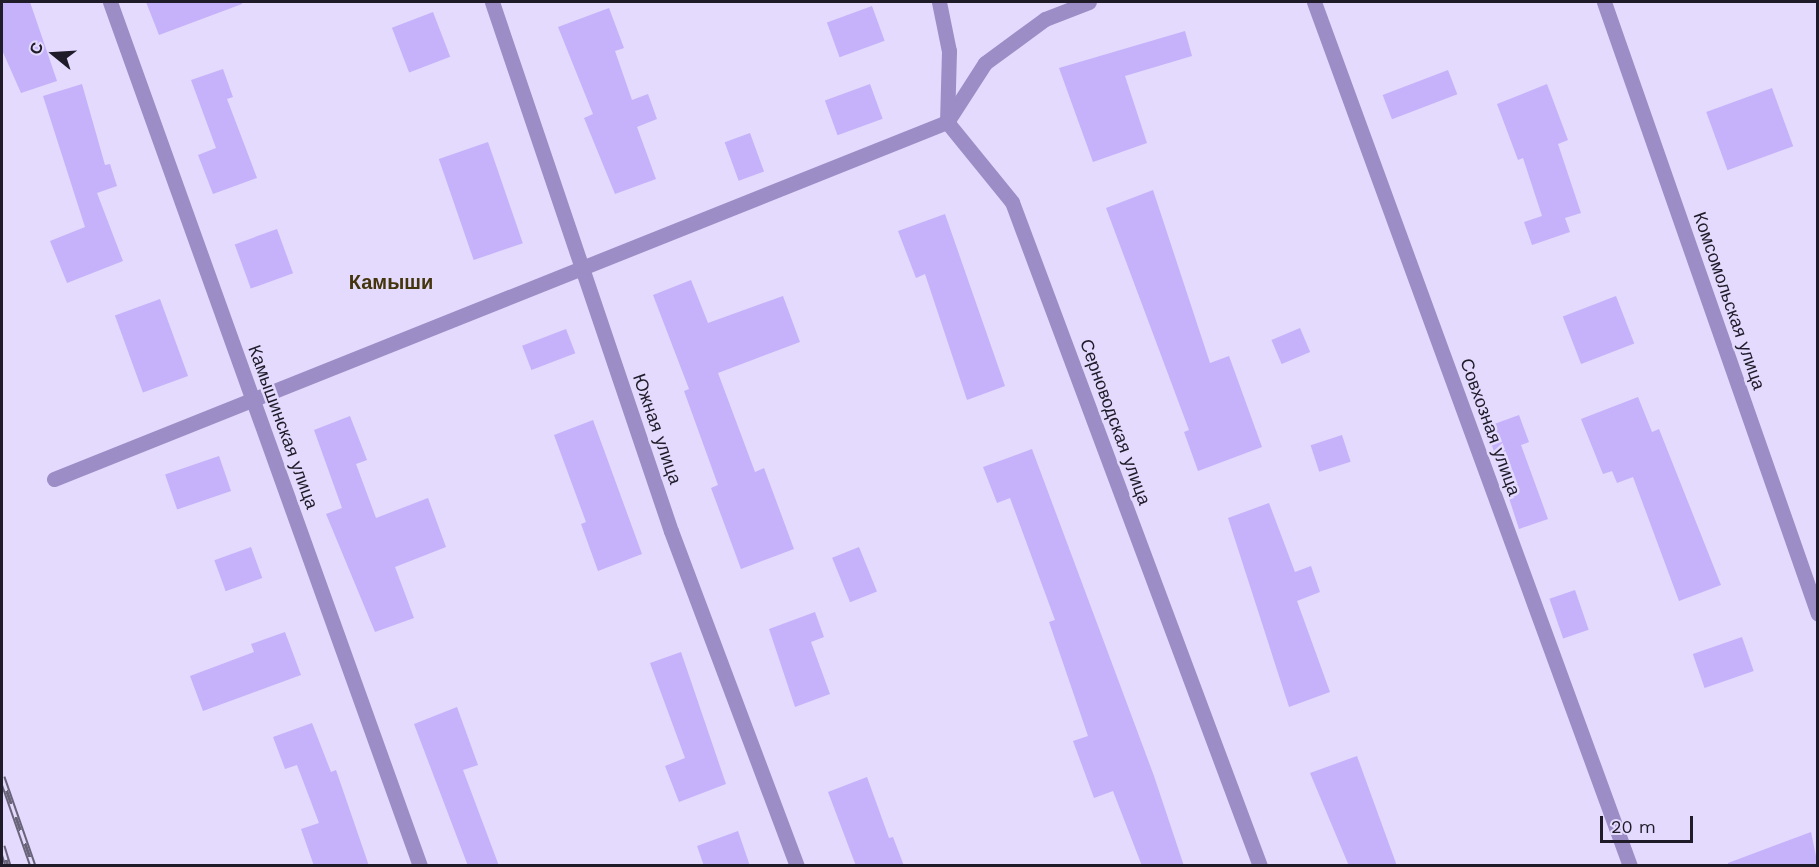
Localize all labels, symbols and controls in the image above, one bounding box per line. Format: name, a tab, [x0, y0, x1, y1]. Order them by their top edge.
north arrow	[24, 24, 84, 84]
text: С	[26, 40, 47, 57]
street label: Комсомольская улица	[1688, 209, 1770, 393]
district label: Камыши	[349, 270, 433, 294]
street label: Серноводская улица	[1075, 336, 1155, 508]
street label: Камышинская улица	[243, 342, 323, 512]
street label: Совхозная улица	[1455, 355, 1525, 499]
street label: Южная улица	[628, 371, 686, 487]
scale bar	[1603, 804, 1696, 842]
text: 20 m	[1611, 816, 1656, 837]

